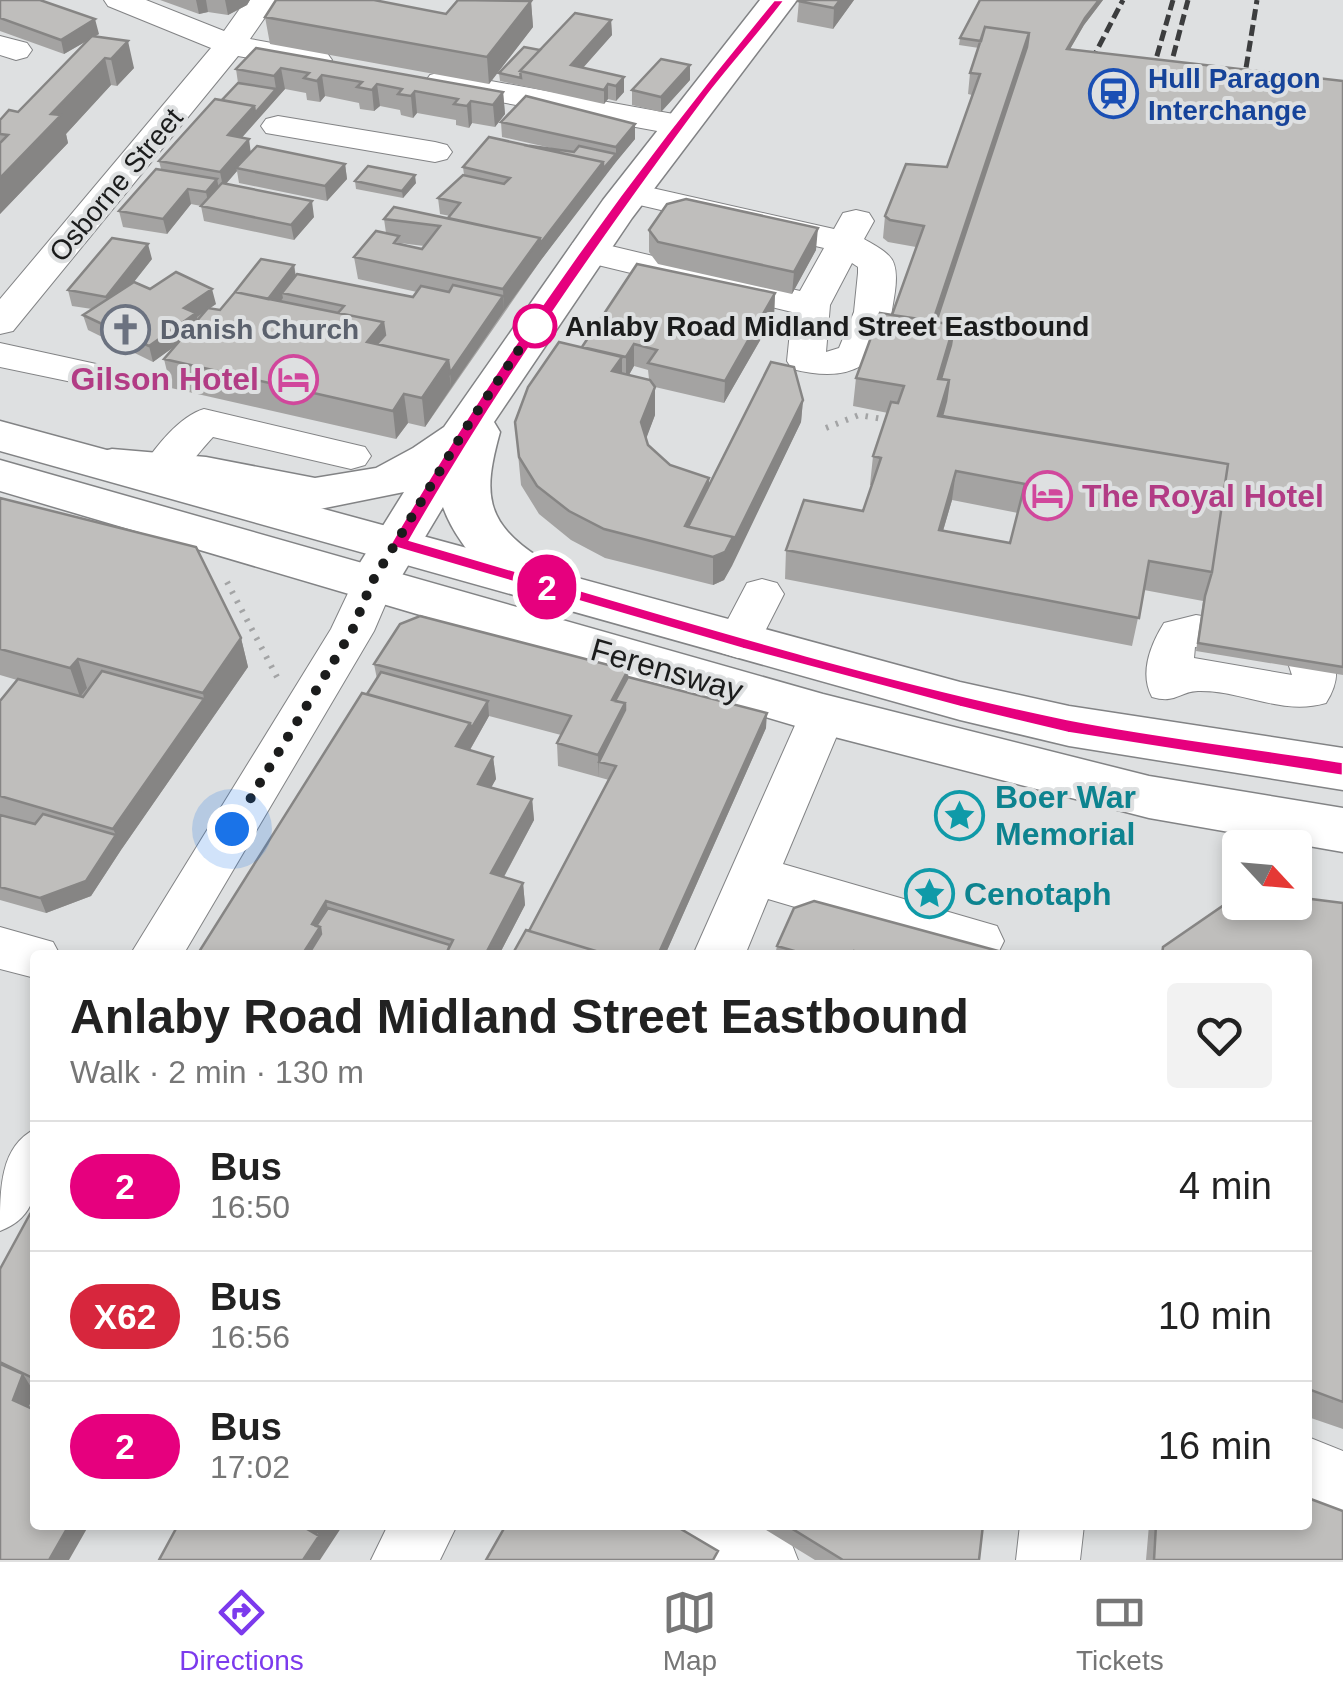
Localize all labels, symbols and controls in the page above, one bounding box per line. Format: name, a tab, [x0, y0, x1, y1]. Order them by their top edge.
place label: Hull Paragon Interchange	[1148, 63, 1321, 126]
station icon: Hull Paragon Interchange	[1087, 68, 1139, 120]
street label: Osborne Street	[43, 102, 189, 268]
church icon: Danish Church	[99, 303, 151, 355]
marker: Anlaby Road Midland Street Eastbound	[514, 305, 556, 347]
place label: Anlaby Road Midland Street Eastbound	[565, 311, 1089, 342]
place label: Danish Church	[160, 314, 359, 345]
hotel icon: Gilson Hotel	[268, 353, 320, 405]
place label: Gilson Hotel	[71, 361, 259, 397]
hotel icon: The Royal Hotel	[1021, 470, 1073, 522]
place label: The Royal Hotel	[1082, 478, 1324, 514]
line badge: 2	[514, 554, 580, 620]
text: 2	[537, 568, 557, 607]
street label: Ferensway	[587, 631, 747, 709]
place label: Boer War Memorial	[995, 779, 1136, 852]
place icon: Boer War Memorial	[934, 789, 986, 841]
your location	[207, 804, 257, 854]
north arrow	[1222, 830, 1312, 920]
map controls	[1222, 830, 1312, 920]
place icon: Cenotaph	[903, 868, 955, 920]
place label: Cenotaph	[964, 876, 1112, 912]
button: heart	[1167, 983, 1272, 1088]
text: Anlaby Road Midland Street Eastbound	[70, 990, 969, 1043]
text: Walk · 2 min · 130 m	[70, 1054, 364, 1090]
text: Bus	[210, 1146, 282, 1188]
text: 4 min	[1179, 1165, 1272, 1207]
text: 2	[115, 1167, 135, 1206]
text: 16:50	[210, 1189, 290, 1225]
text: Bus	[210, 1276, 282, 1318]
text: 10 min	[1158, 1295, 1272, 1337]
text: X62	[94, 1297, 156, 1336]
text: 16:56	[210, 1319, 290, 1355]
text: Bus	[210, 1406, 282, 1448]
text: 16 min	[1158, 1425, 1272, 1467]
text: 2	[115, 1427, 135, 1466]
text: 17:02	[210, 1449, 290, 1485]
tab: Directions	[179, 1585, 304, 1677]
tab: Map	[662, 1585, 717, 1677]
tab: Tickets	[1076, 1585, 1164, 1677]

